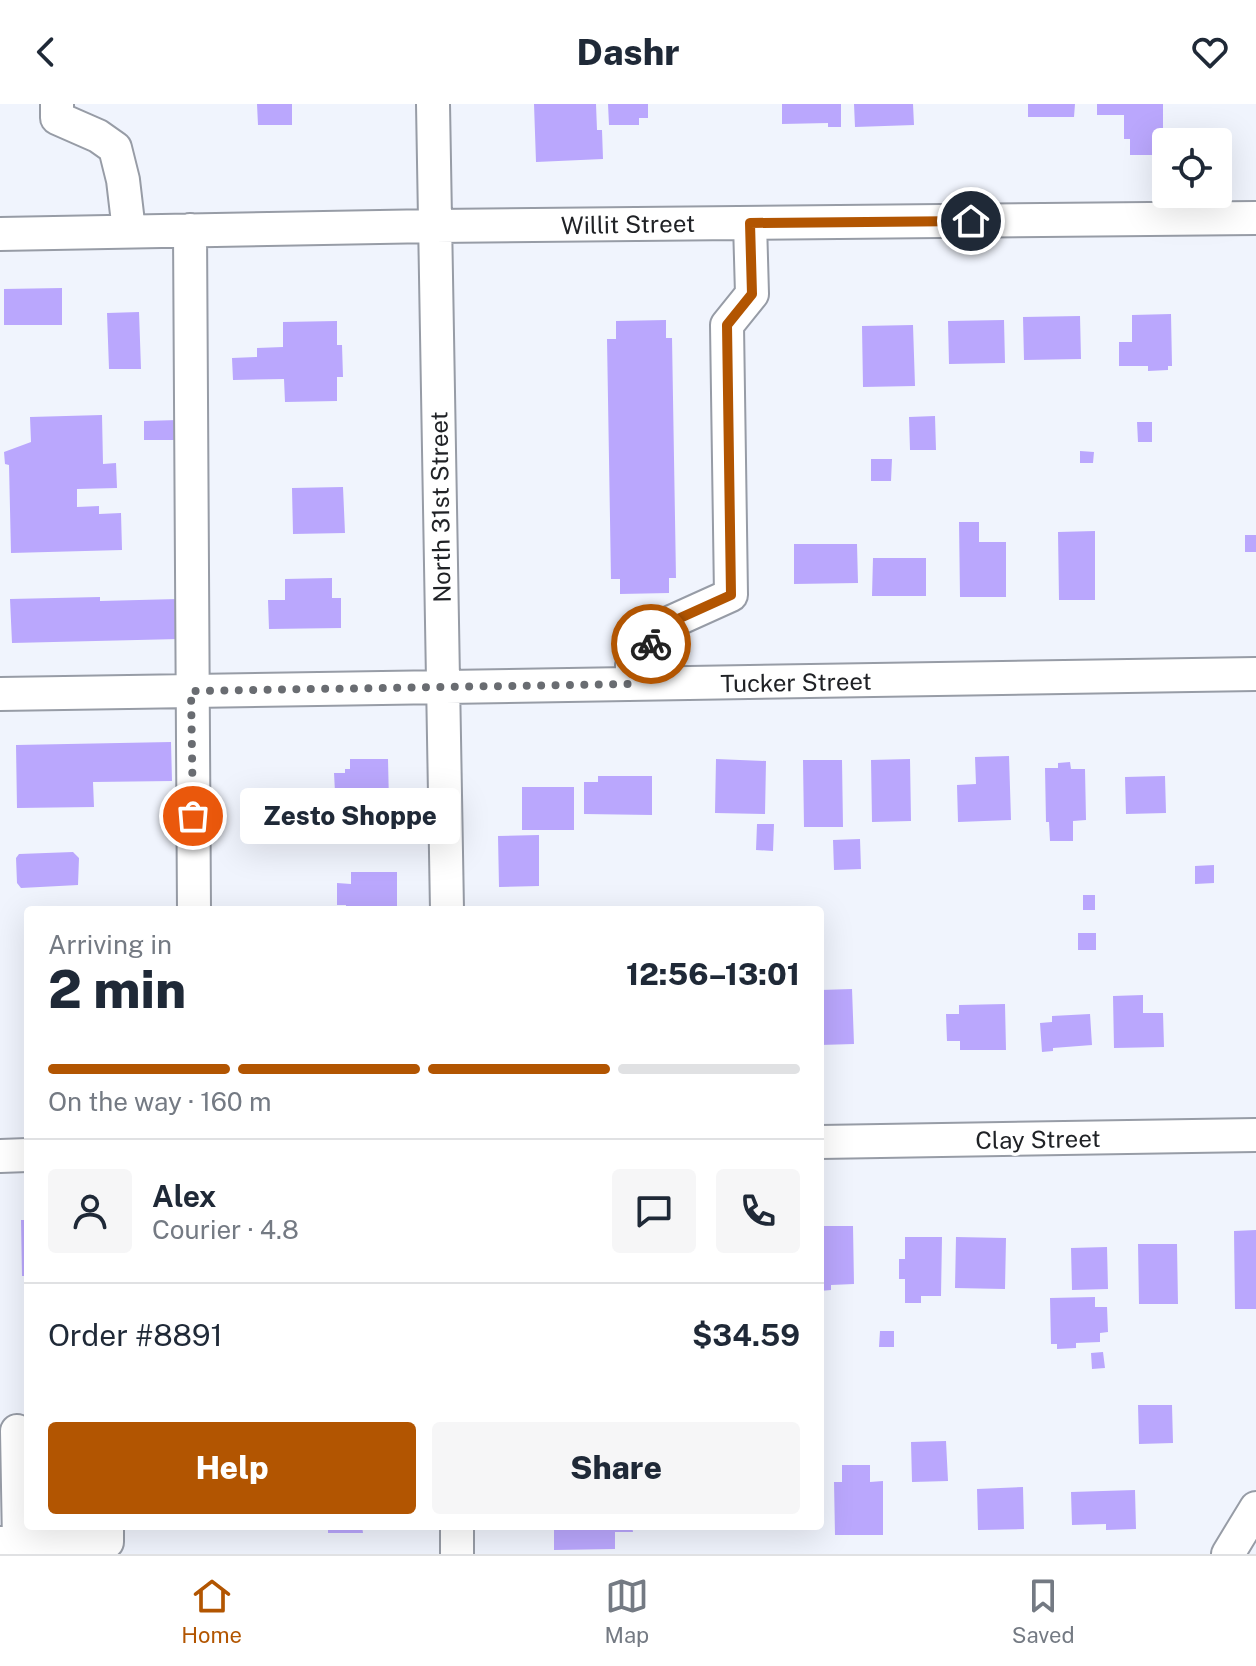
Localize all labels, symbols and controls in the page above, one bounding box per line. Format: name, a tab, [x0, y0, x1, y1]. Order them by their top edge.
icon: back	[24, 30, 68, 74]
icon: heart	[1188, 30, 1232, 74]
text: Dashr	[577, 31, 679, 73]
map controls	[1152, 128, 1232, 208]
button: locate	[1152, 128, 1232, 208]
pin	[937, 187, 1005, 255]
icon: home	[949, 199, 993, 243]
street label: Willit Street	[561, 209, 695, 239]
street label: North 31st Street	[424, 411, 456, 603]
courier	[611, 604, 691, 684]
icon: bike	[629, 622, 673, 666]
street label: Tucker Street	[720, 667, 872, 697]
pin	[159, 782, 227, 850]
callout: Zesto Shoppe	[241, 788, 461, 844]
icon: bag	[171, 794, 215, 838]
text: Zesto Shoppe	[263, 800, 437, 831]
text: Arriving in	[48, 929, 172, 960]
text: 12:56–13:01	[626, 956, 800, 992]
text: 2 min	[48, 959, 186, 1020]
text: On the way · 160 m	[48, 1086, 272, 1117]
street label: Clay Street	[975, 1124, 1101, 1154]
button: person	[48, 1169, 132, 1253]
button: chat	[612, 1169, 696, 1253]
button: phone	[716, 1169, 800, 1253]
text: Alex	[152, 1178, 216, 1214]
text: Courier · 4.8	[152, 1214, 299, 1245]
text: Order #8891	[48, 1317, 223, 1353]
text: $34.59	[692, 1317, 800, 1353]
button: Help	[48, 1422, 416, 1514]
button: Share	[432, 1422, 800, 1514]
tab: Home	[181, 1574, 242, 1648]
tab: Map	[605, 1574, 649, 1648]
tab: Saved	[1012, 1574, 1075, 1648]

